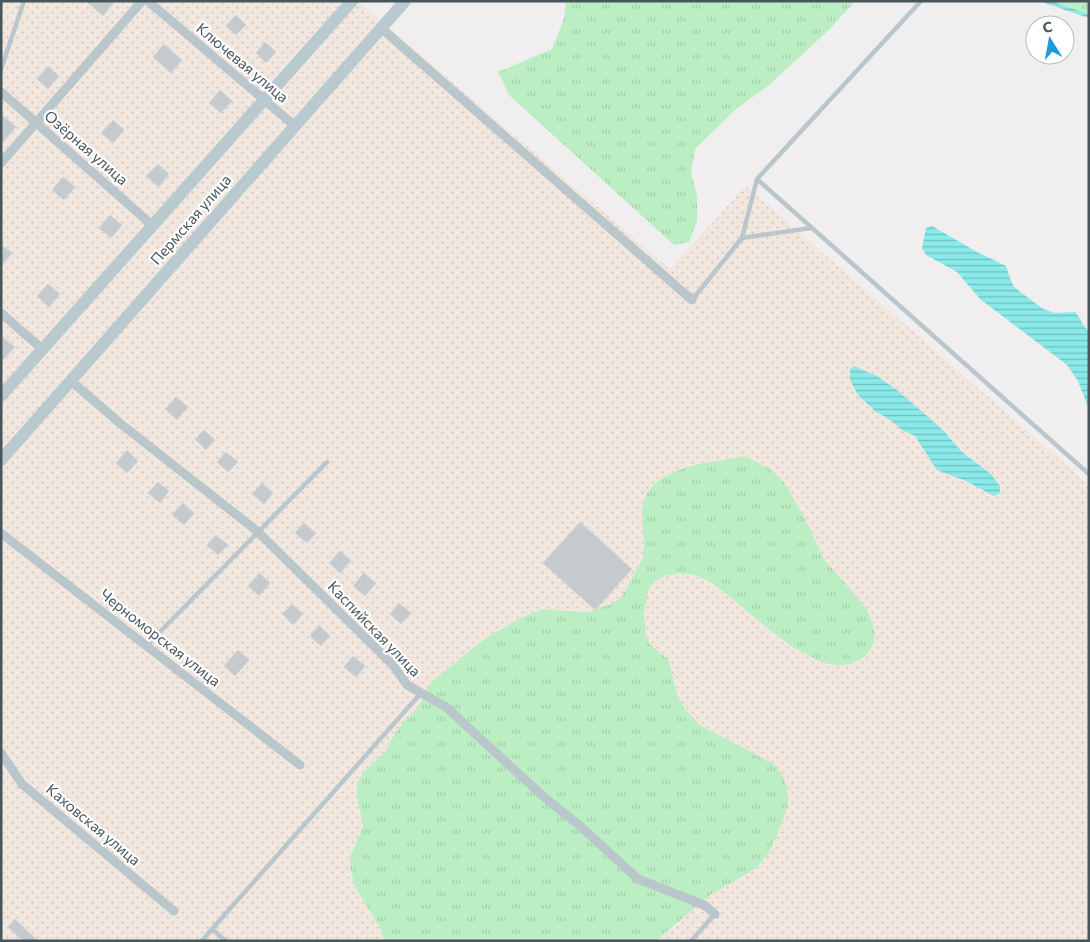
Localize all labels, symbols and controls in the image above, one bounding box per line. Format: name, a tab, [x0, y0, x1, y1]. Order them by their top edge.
north arrow	[1025, 15, 1075, 65]
text: С	[1041, 17, 1054, 36]
street label: Ключевая улица	[193, 19, 292, 106]
street label: Озёрная улица	[41, 106, 132, 188]
street label: Пермская улица	[146, 171, 234, 268]
street label: Каспийская улица	[324, 577, 425, 680]
street label: Черноморская улица	[97, 585, 224, 690]
street label: Каховская улица	[43, 780, 144, 869]

